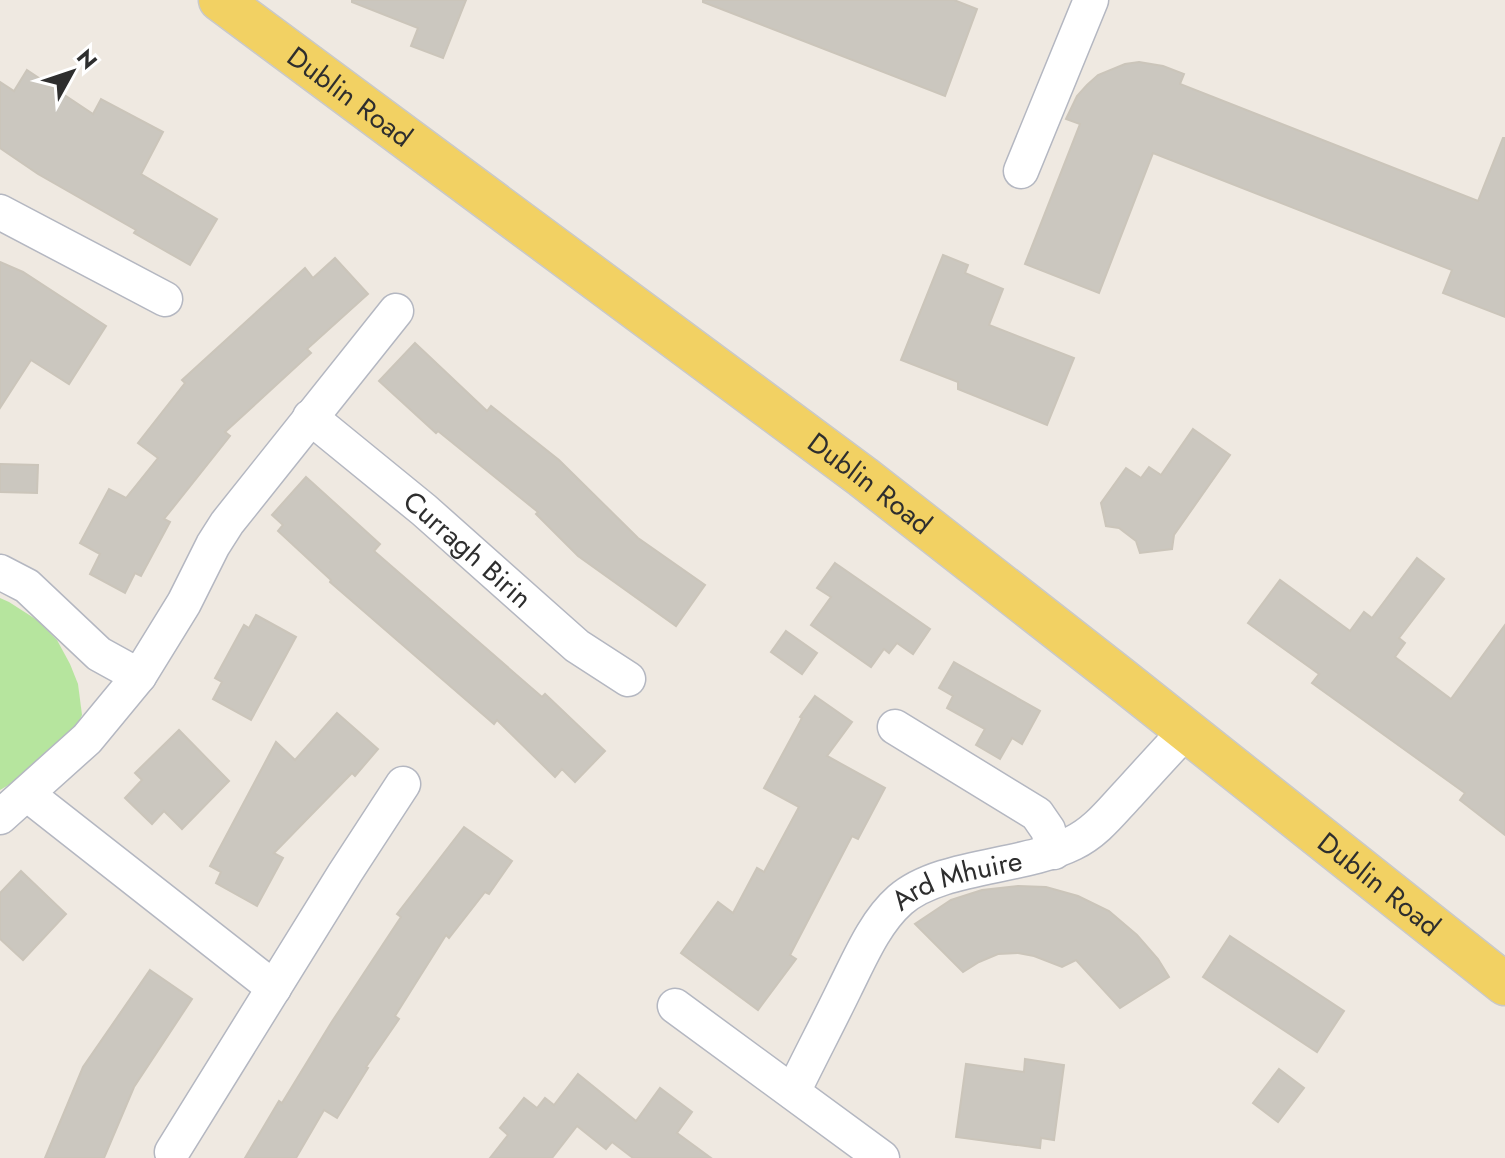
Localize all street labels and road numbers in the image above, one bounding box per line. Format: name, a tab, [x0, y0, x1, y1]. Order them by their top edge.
street label: Dublin Road	[279, 36, 421, 157]
street label: Dublin Road	[799, 422, 941, 544]
street label: Curragh Birin	[395, 481, 541, 618]
street label: Dublin Road	[1309, 822, 1450, 946]
street label: Ard Mhuire	[882, 840, 1026, 920]

